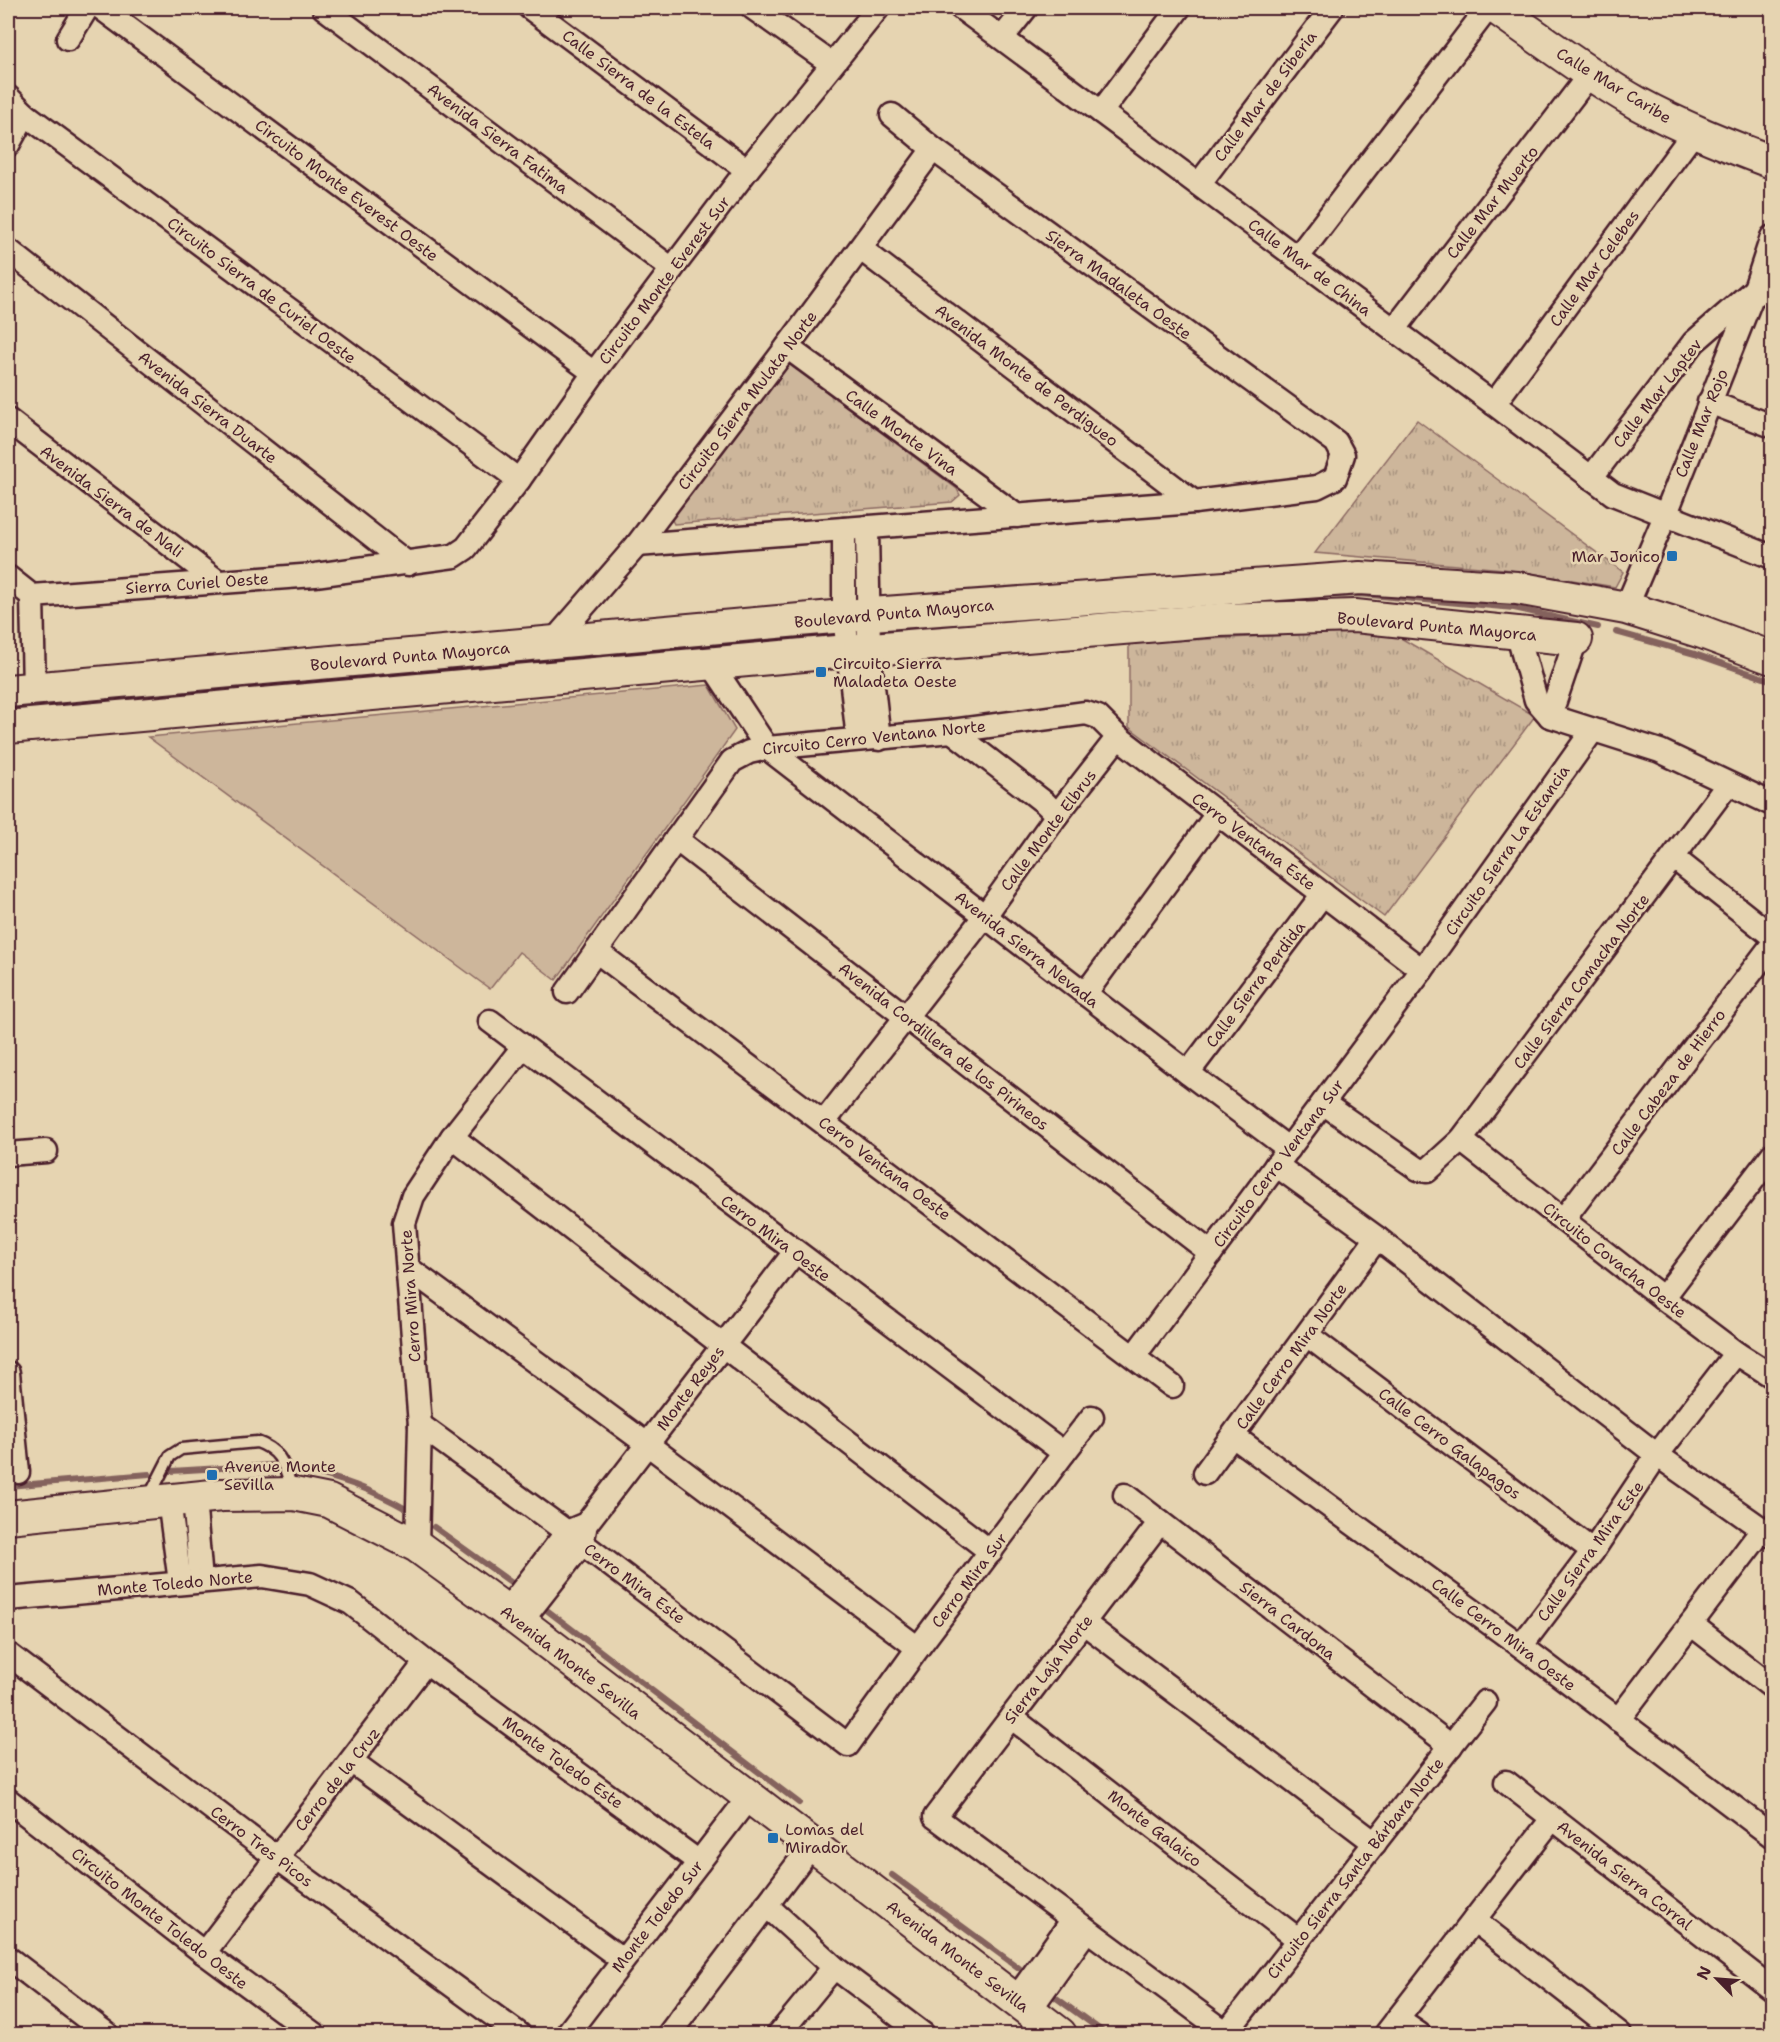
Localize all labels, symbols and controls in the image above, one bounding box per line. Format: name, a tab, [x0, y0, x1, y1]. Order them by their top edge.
street label: Calle Sierra de la Estela	[558, 25, 720, 154]
street label: Calle Mar de Siberia	[1209, 27, 1322, 166]
street label: Calle Mar Caribe	[1552, 43, 1675, 128]
street label: Avenida Sierra Fatima	[423, 78, 573, 198]
street label: Circuito Monte Everest Oeste	[251, 115, 443, 266]
street label: Calle Mar Muerto	[1442, 142, 1543, 263]
street label: Circuito Monte Everest Sur	[594, 192, 735, 369]
street label: Calle Mar Celebes	[1545, 206, 1644, 331]
street label: Circuito Sierra de Curiel Oeste	[163, 212, 360, 368]
street label: Calle Mar de China	[1244, 214, 1376, 321]
street label: Sierra Madaleta Oeste	[1042, 224, 1196, 344]
street label: Avenida Monte de Perdigueo	[931, 300, 1123, 451]
street label: Circuito Sierra Mulata Norte	[673, 306, 822, 494]
street label: Calle Mar Laptev	[1608, 334, 1707, 452]
street label: Avenida Sierra Duarte	[134, 346, 282, 468]
street label: Calle Mar Rojo	[1670, 366, 1733, 481]
street label: Calle Monte Vina	[841, 385, 962, 480]
street label: Avenida Sierra de Nali	[36, 440, 188, 562]
place label: Mar Jonico	[1571, 546, 1660, 567]
marker: Mar Jonico	[1665, 549, 1679, 563]
street label: Sierra Curiel Oeste	[125, 568, 269, 599]
street label: Boulevard Punta Mayorca	[793, 594, 995, 633]
street label: Boulevard Punta Mayorca	[1336, 607, 1538, 646]
street label: Boulevard Punta Mayorca	[309, 637, 511, 676]
place label: Circuito Sierra Maladeta Oeste	[833, 653, 957, 692]
marker: Circuito Sierra Maladeta Oeste	[814, 665, 828, 679]
street label: Circuito Cerro Ventana Norte	[761, 715, 987, 760]
street label: Circuito Sierra La Estancia	[1440, 761, 1574, 940]
street label: Calle Monte Elbrus	[996, 765, 1101, 895]
street label: Cerro Ventana Este	[1188, 788, 1320, 895]
street label: Avenida Sierra Nevada	[950, 886, 1103, 1012]
street label: Calle Sierra Comacha Norte	[1509, 889, 1654, 1073]
street label: Calle Sierra Perdida	[1201, 917, 1310, 1052]
street label: Avenida Cordillera de los Pirineos	[834, 958, 1053, 1135]
street label: Calle Cabeza de Hierro	[1606, 1005, 1730, 1160]
street label: Circuito Cerro Ventana Sur	[1208, 1075, 1349, 1252]
street label: Cerro Ventana Oeste	[814, 1112, 955, 1225]
street label: Cerro Mira Oeste	[717, 1190, 835, 1287]
street label: Circuito Covacha Oeste	[1539, 1198, 1691, 1323]
street label: Cerro Mira Norte	[395, 1229, 426, 1363]
street label: Calle Cerro Mira Norte	[1231, 1279, 1352, 1434]
street label: Monte Reyes	[652, 1342, 729, 1435]
street label: Calle Cerro Galapagos	[1374, 1383, 1525, 1504]
place label: Avenue Monte Sevilla	[224, 1456, 336, 1495]
marker: Avenue Monte Sevilla	[205, 1468, 219, 1482]
street label: Calle Sierra Mira Este	[1532, 1477, 1649, 1626]
street label: Cerro Mira Sur	[927, 1528, 1012, 1632]
street label: Cerro Mira Este	[580, 1538, 690, 1628]
street label: Monte Toledo Norte	[96, 1566, 254, 1601]
street label: Calle Cerro Mira Oeste	[1427, 1573, 1580, 1696]
street label: Sierra Cardona	[1235, 1576, 1340, 1665]
street label: Avenida Monte Sevilla	[496, 1601, 646, 1724]
street label: Sierra Laja Norte	[999, 1610, 1098, 1728]
street label: Monte Toledo Este	[498, 1711, 627, 1813]
street label: Cerro de la Cruz	[290, 1723, 385, 1836]
street label: Circuito Sierra Santa Bárbara Norte	[1262, 1753, 1449, 1983]
street label: Monte Galaico	[1103, 1785, 1206, 1872]
street label: Cerro Tres Picos	[206, 1801, 317, 1892]
street label: Avenida Sierra Corral	[1553, 1816, 1697, 1935]
place label: Lomas del Mirador	[785, 1819, 864, 1858]
marker: Lomas del Mirador	[766, 1831, 780, 1845]
street label: Circuito Monte Toledo Oeste	[67, 1843, 252, 1994]
street label: Monte Toledo Sur	[607, 1856, 708, 1977]
street label: Avenida Monte Sevilla	[882, 1896, 1033, 2017]
north arrow	[1687, 1949, 1747, 2009]
text: N	[1692, 1963, 1716, 1983]

